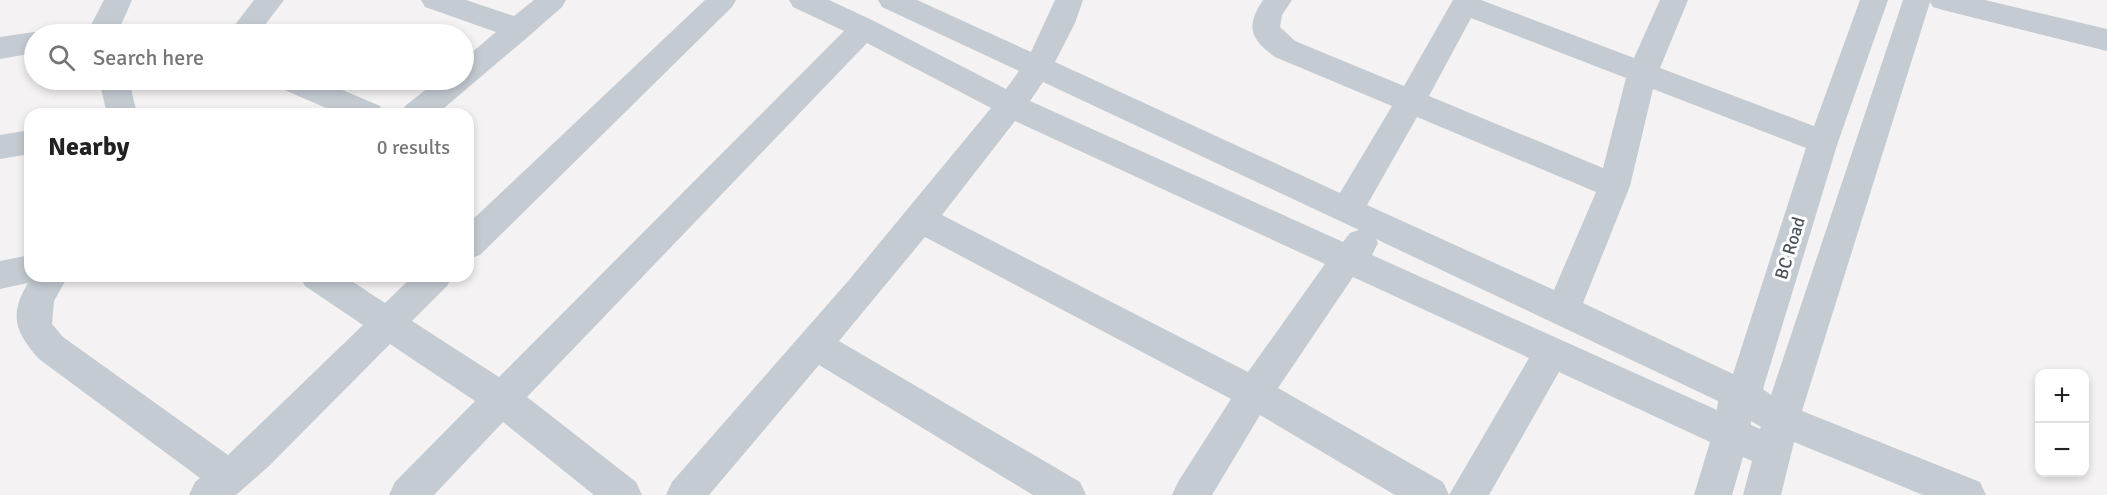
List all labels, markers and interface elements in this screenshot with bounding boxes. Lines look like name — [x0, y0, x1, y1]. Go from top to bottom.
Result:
search box — [24, 24, 474, 90]
icon: search — [45, 41, 78, 74]
text: Search here — [93, 44, 204, 71]
text: Nearby — [48, 131, 129, 163]
text: 0 results — [377, 135, 450, 160]
street label: BC Road — [1770, 214, 1810, 282]
map controls — [2035, 369, 2089, 477]
button: + — [2035, 369, 2089, 423]
button: − — [2035, 423, 2089, 477]

